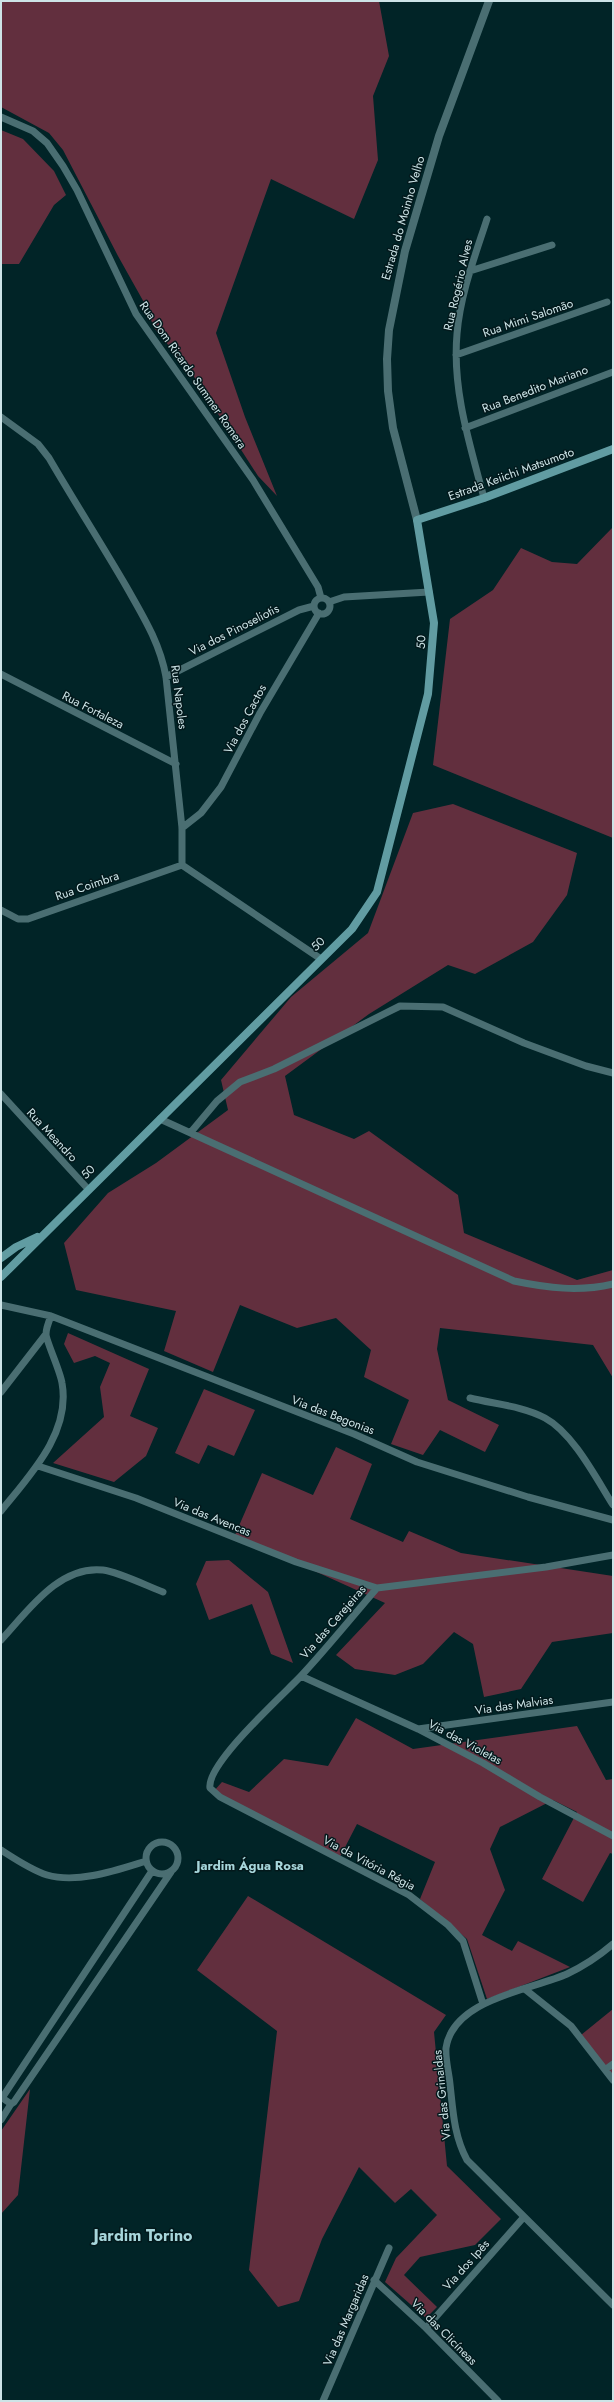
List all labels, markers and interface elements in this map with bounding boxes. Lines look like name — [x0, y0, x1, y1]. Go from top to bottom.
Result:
street label: Estrada do Moinho Velho — [377, 153, 429, 282]
street label: Rua Rogério Alves — [439, 238, 477, 332]
street label: Rua Mimi Salomão — [480, 294, 576, 342]
street label: Rua Dom Ricardo Summer Romera — [135, 297, 251, 453]
street label: Rua Benedito Mariano — [479, 360, 591, 417]
street label: Estrada Keiichi Matsumoto — [445, 443, 577, 505]
street label: Via dos Pinoseliotis — [186, 599, 282, 661]
street label: 50 — [412, 635, 430, 649]
street label: Rua Napoles — [166, 664, 192, 730]
street label: Via dos Cactos — [219, 681, 271, 757]
street label: Rua Fortaleza — [59, 687, 127, 733]
street label: Rua Coimbra — [53, 867, 122, 905]
street label: 50 — [307, 933, 329, 955]
street label: Rua Meandro — [22, 1104, 82, 1166]
street label: 50 — [77, 1161, 99, 1183]
street label: Via das Begonias — [289, 1391, 377, 1439]
street label: Via das Avencas — [170, 1493, 254, 1541]
street label: Via das Cerejeiras — [296, 1581, 370, 1663]
street label: Via das Malvias — [474, 1691, 554, 1719]
street label: Via das Violetas — [425, 1715, 505, 1769]
street label: Via da Vitória Régia — [320, 1831, 419, 1895]
district label: Jardim Água Rosa — [193, 1856, 304, 1875]
street label: Via das Grinaldas — [428, 2049, 456, 2141]
district label: Jardim Torino — [90, 2224, 193, 2247]
street label: Via dos Ipês — [438, 2235, 494, 2294]
street label: Via das Margaridas — [319, 2271, 374, 2369]
street label: Via das Clicíneas — [407, 2295, 481, 2369]

